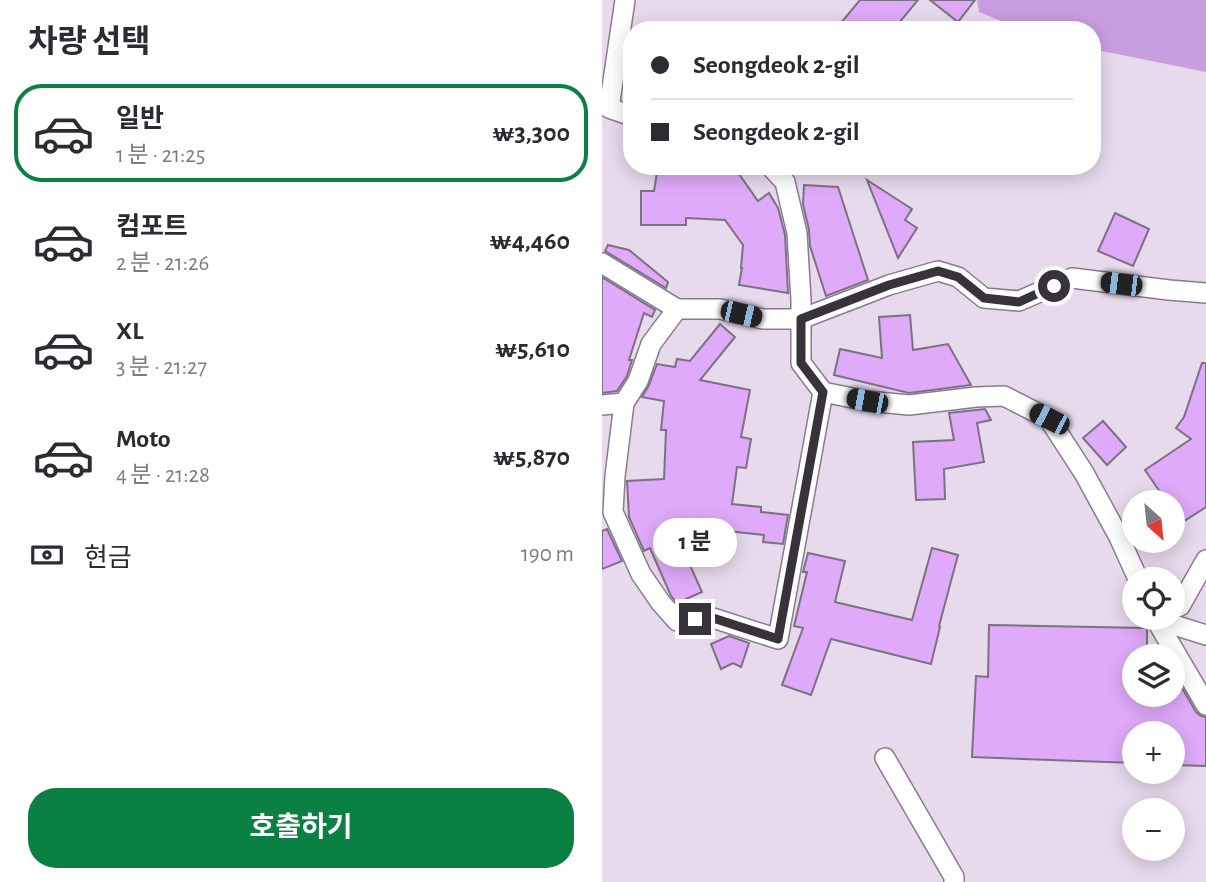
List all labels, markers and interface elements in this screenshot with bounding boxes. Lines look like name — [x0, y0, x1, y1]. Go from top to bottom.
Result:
text: 차량 선택 — [28, 26, 151, 58]
text: Seongdeok 2-gil — [693, 52, 860, 78]
icon: car — [32, 102, 95, 165]
text: 일반 — [116, 106, 164, 132]
text: Seongdeok 2-gil — [693, 119, 860, 145]
text: ₩3,300 — [492, 120, 570, 146]
text: 1 분 · 21:25 — [116, 144, 205, 167]
icon: car — [32, 210, 95, 273]
text: 컴포트 — [116, 214, 188, 240]
text: ₩4,460 — [489, 228, 570, 254]
text: 2 분 · 21:26 — [116, 252, 209, 275]
route start — [1038, 270, 1070, 302]
car — [1099, 271, 1144, 297]
car — [719, 299, 764, 329]
icon: car — [32, 318, 95, 381]
text: XL — [116, 318, 143, 344]
text: ₩5,610 — [495, 336, 570, 362]
text: 3 분 · 21:27 — [116, 356, 207, 379]
car — [845, 387, 890, 415]
car — [1026, 400, 1073, 438]
icon: car — [32, 426, 95, 489]
text: Moto — [116, 426, 171, 452]
text: ₩5,870 — [493, 444, 570, 470]
text: 4 분 · 21:28 — [116, 464, 210, 487]
north arrow — [1122, 490, 1185, 553]
map controls — [1122, 490, 1185, 861]
callout: 1 분 — [653, 518, 737, 566]
text: 1 분 — [679, 531, 711, 554]
icon: cash — [28, 536, 66, 574]
text: 190 m — [521, 543, 574, 566]
text: 현금 — [84, 545, 132, 571]
button: locate — [1122, 567, 1185, 630]
route end — [679, 603, 711, 635]
button: layers — [1122, 644, 1185, 707]
button: + — [1122, 721, 1185, 784]
button: 호출하기 — [28, 788, 574, 868]
button: − — [1122, 798, 1185, 861]

